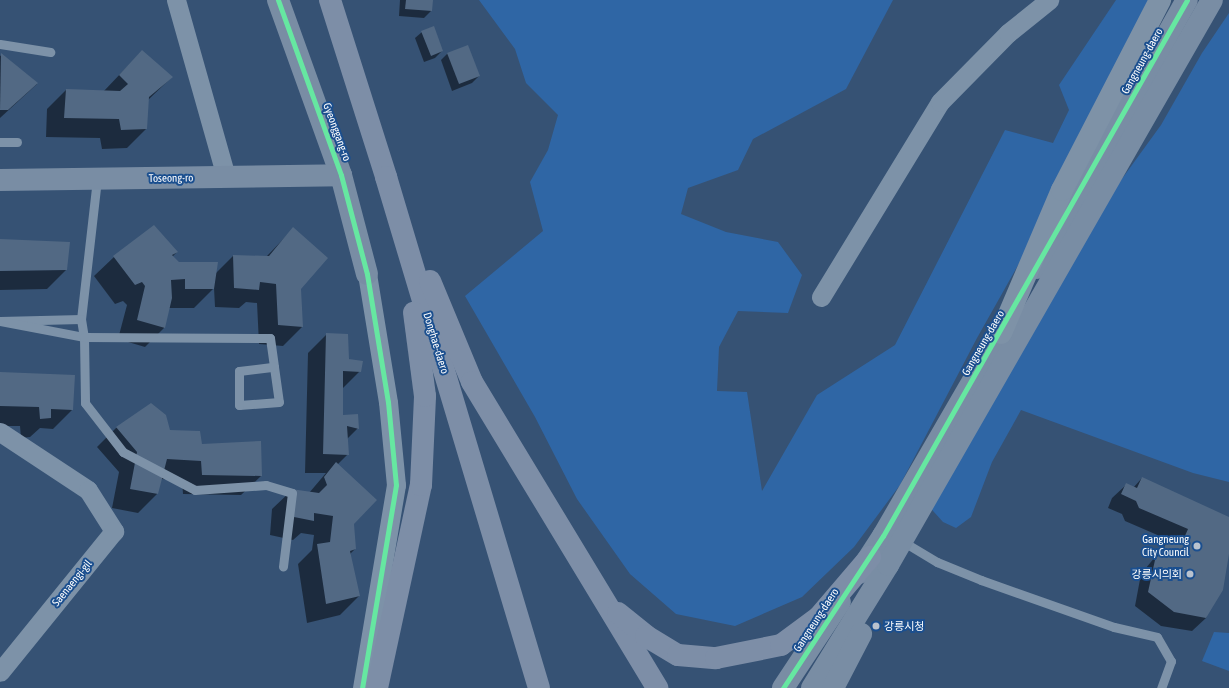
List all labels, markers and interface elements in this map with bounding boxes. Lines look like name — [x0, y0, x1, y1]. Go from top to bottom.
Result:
street label: Gangneung-daero — [1118, 26, 1166, 96]
street label: Gyeonggang-ro — [320, 101, 354, 163]
street label: Toseong-ro — [149, 171, 193, 185]
street label: Gangneung-daero — [959, 308, 1007, 378]
street label: Donghae-daero — [420, 311, 452, 375]
place label: Gangneung City Council — [1142, 533, 1189, 559]
marker: Gangneung City Council — [1192, 541, 1202, 551]
street label: Saenaengi-gil — [49, 557, 95, 609]
place label: 강릉시의회 — [1131, 567, 1182, 581]
marker: 강릉시의회 — [1185, 569, 1195, 579]
street label: Gangneung-daero — [791, 586, 841, 654]
place label: 강릉시청 — [884, 619, 924, 633]
marker: 강릉시청 — [871, 621, 881, 631]

